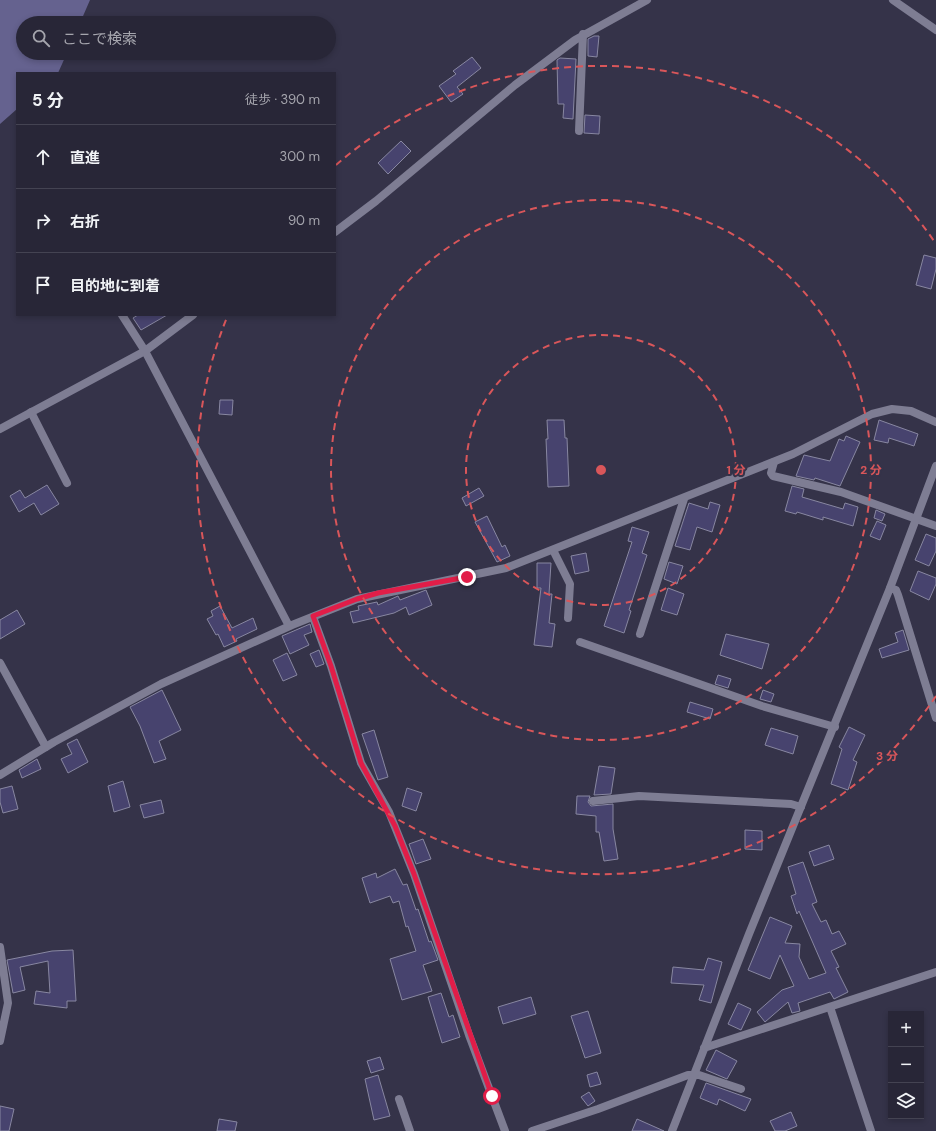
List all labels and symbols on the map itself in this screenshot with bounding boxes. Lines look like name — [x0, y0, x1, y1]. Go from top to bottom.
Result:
text: 1 分 — [726, 462, 746, 478]
text: 2 分 — [860, 462, 882, 478]
centre of rings — [594, 463, 608, 477]
route end — [458, 568, 476, 586]
text: 3 分 — [876, 748, 898, 764]
route start — [483, 1087, 501, 1105]

